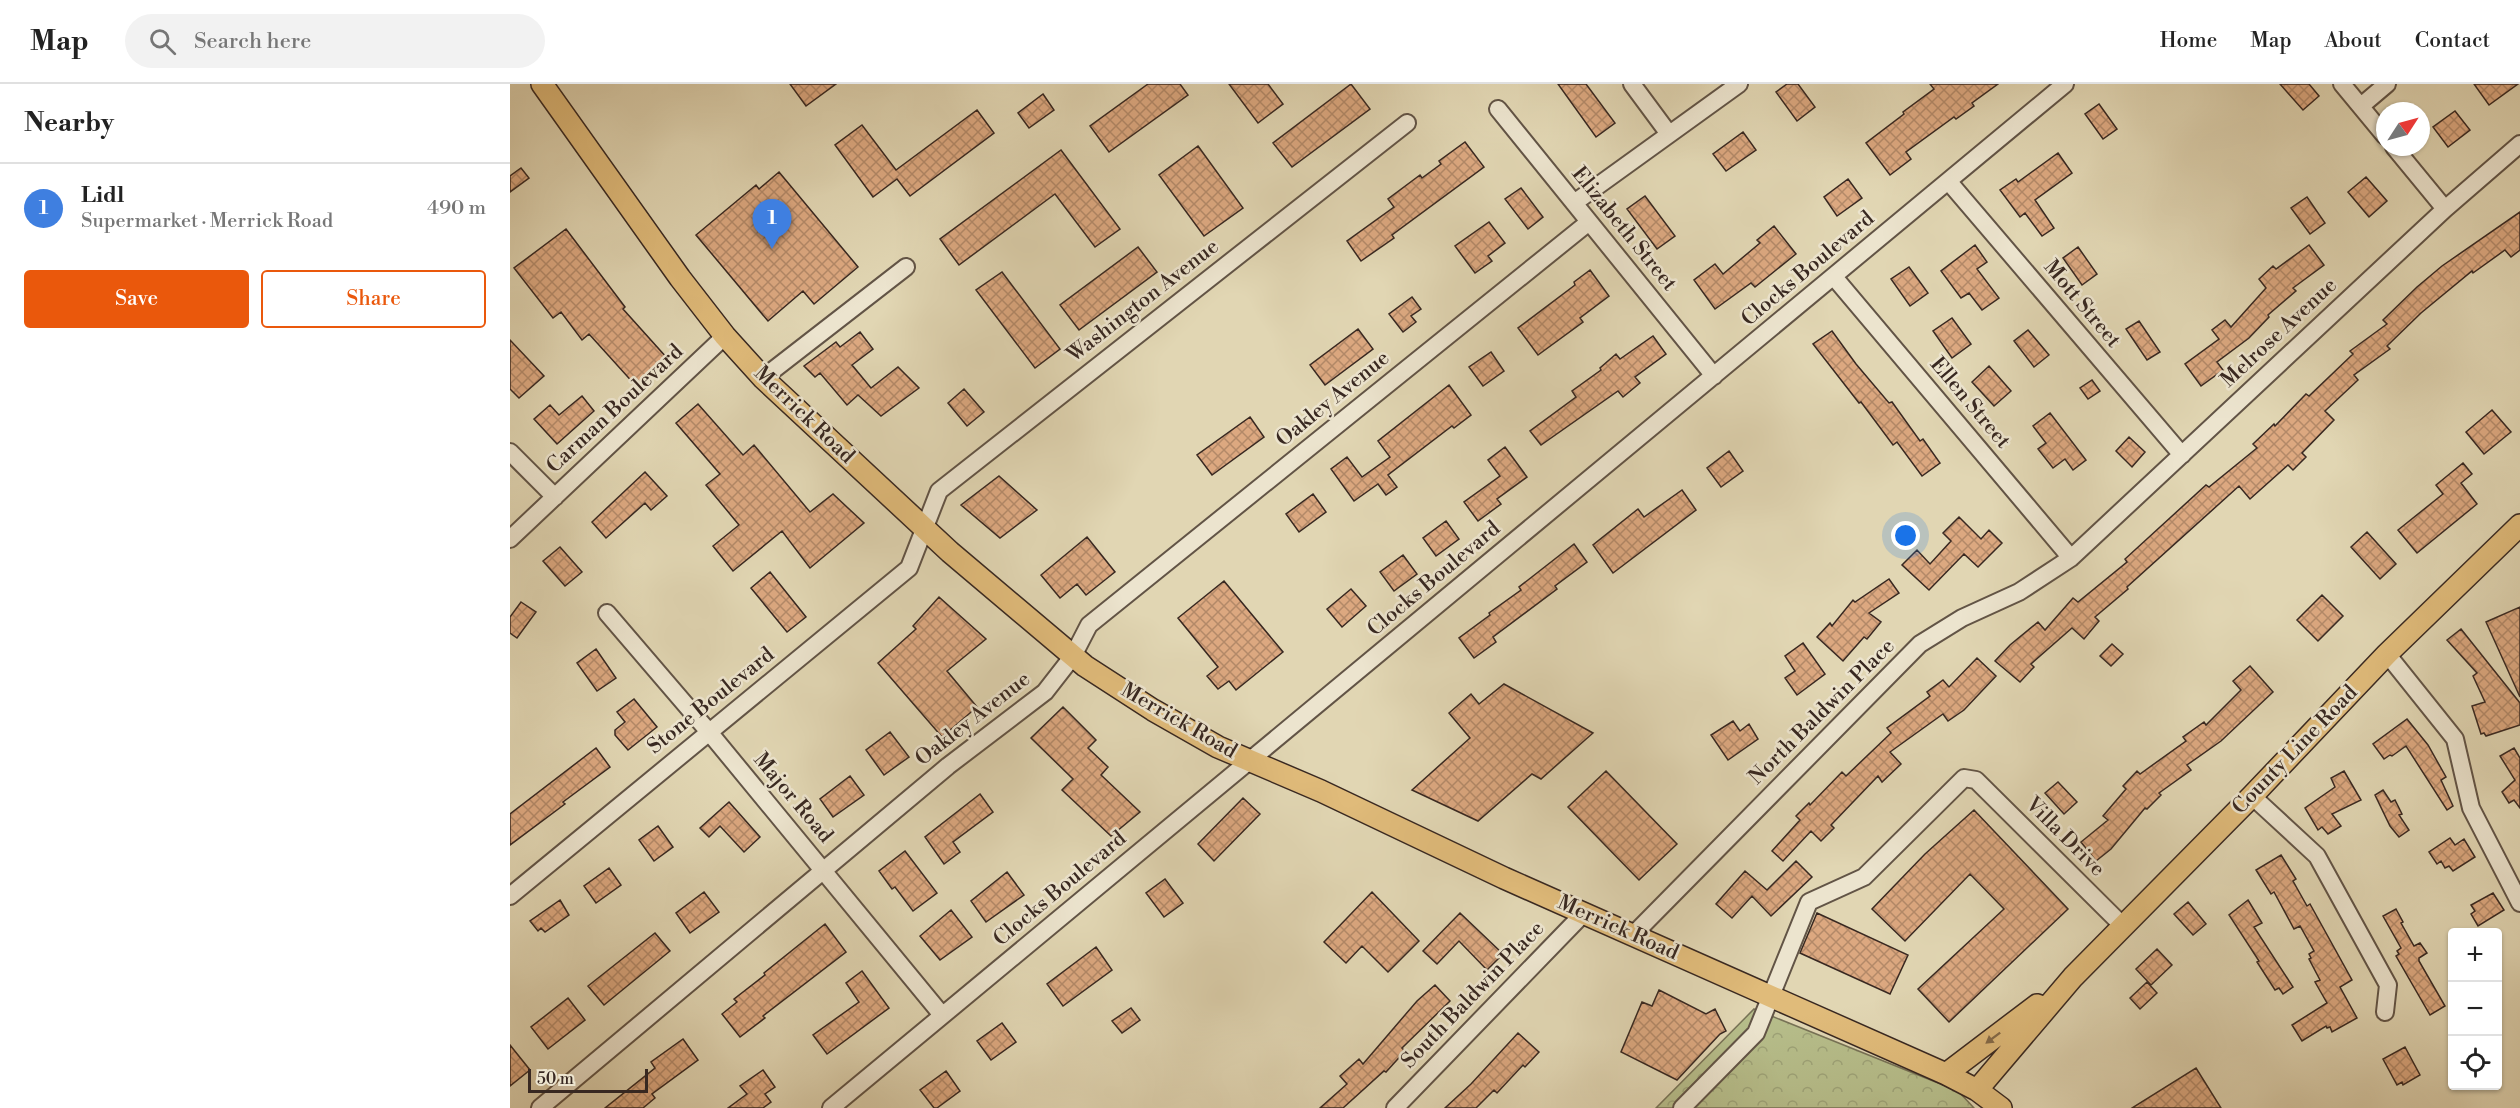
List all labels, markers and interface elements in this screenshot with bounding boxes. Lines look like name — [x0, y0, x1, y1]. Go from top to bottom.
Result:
search box — [125, 14, 545, 68]
text: Map — [30, 24, 89, 59]
icon: search — [146, 25, 179, 58]
text: Search here — [194, 28, 311, 55]
text: Home — [2160, 28, 2217, 54]
text: Map — [2250, 28, 2292, 54]
text: About — [2325, 28, 2382, 54]
text: Contact — [2415, 28, 2490, 54]
north arrow — [2376, 102, 2430, 156]
text: Nearby — [24, 107, 114, 139]
street label: Elizabeth Street — [1566, 162, 1682, 297]
text: Lidl — [81, 182, 124, 209]
text: 1 — [39, 196, 48, 221]
text: 490 m — [427, 196, 486, 221]
pin: 1 — [752, 200, 792, 249]
street label: Clocks Boulevard — [1736, 206, 1880, 332]
text: Supermarket · Merrick Road — [81, 209, 333, 234]
street label: Washington Avenue — [1061, 234, 1224, 369]
street label: Mott Street — [2038, 255, 2127, 354]
button: Save — [24, 270, 249, 328]
button: Share — [261, 270, 486, 328]
street label: Melrose Avenue — [2216, 273, 2342, 393]
street label: Carman Boulevard — [541, 339, 689, 479]
street label: Oakley Avenue — [1271, 345, 1395, 453]
street label: Ellen Street — [1924, 352, 2016, 454]
street label: Merrick Road — [748, 361, 860, 469]
street label: Clocks Boulevard — [1362, 516, 1506, 642]
your location — [1891, 521, 1920, 550]
street label: North Baldwin Place — [1744, 634, 1900, 790]
street label: Stone Boulevard — [642, 642, 780, 760]
street label: Oakley Avenue — [910, 666, 1036, 772]
street label: Merrick Road — [1116, 677, 1242, 765]
street label: County Line Road — [2227, 680, 2363, 820]
street label: Major Road — [748, 748, 838, 848]
street label: Villa Drive — [2019, 791, 2110, 882]
street label: Clocks Boulevard — [988, 826, 1132, 952]
street label: Merrick Road — [1553, 890, 1683, 966]
street label: South Baldwin Place — [1396, 916, 1550, 1074]
map controls — [2448, 928, 2502, 1090]
button: + — [2448, 928, 2502, 982]
button: − — [2448, 982, 2502, 1036]
one-way arrow — [1985, 1032, 2001, 1045]
button: locate — [2448, 1036, 2502, 1090]
scale bar — [528, 1066, 648, 1094]
text: 50 m — [537, 1069, 574, 1089]

